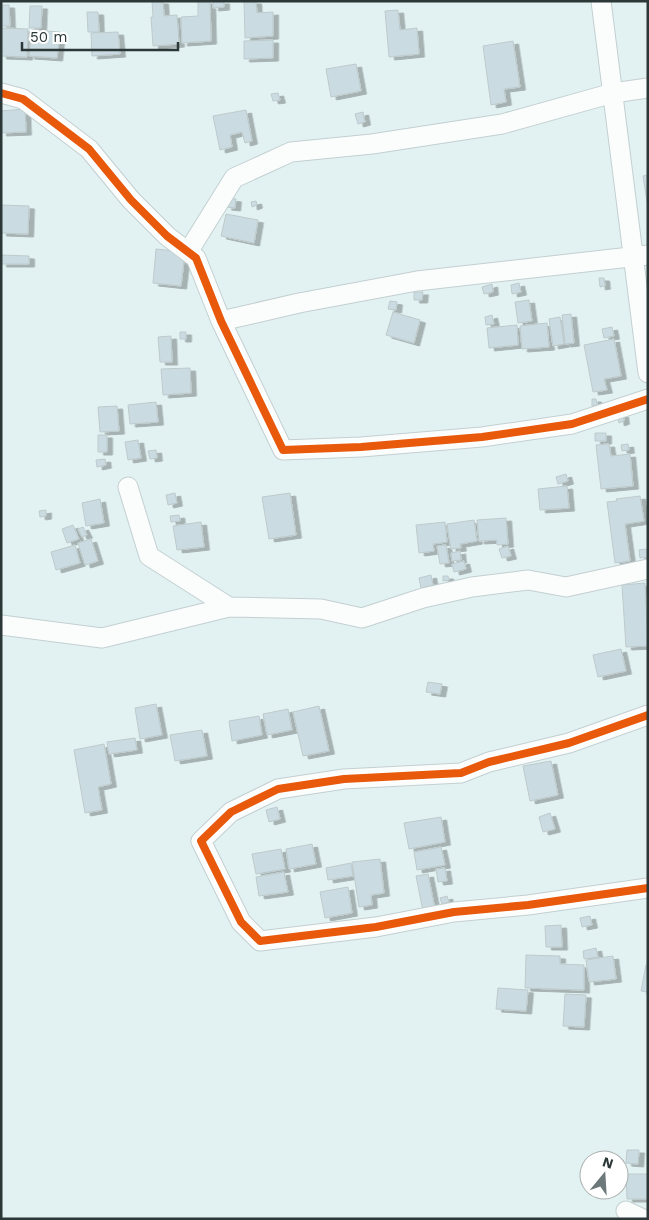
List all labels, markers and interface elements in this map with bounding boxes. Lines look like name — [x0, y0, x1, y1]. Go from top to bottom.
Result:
scale bar — [22, 20, 179, 52]
text: 50 m — [30, 28, 67, 46]
north arrow — [579, 1150, 629, 1200]
text: N — [601, 1153, 615, 1172]

